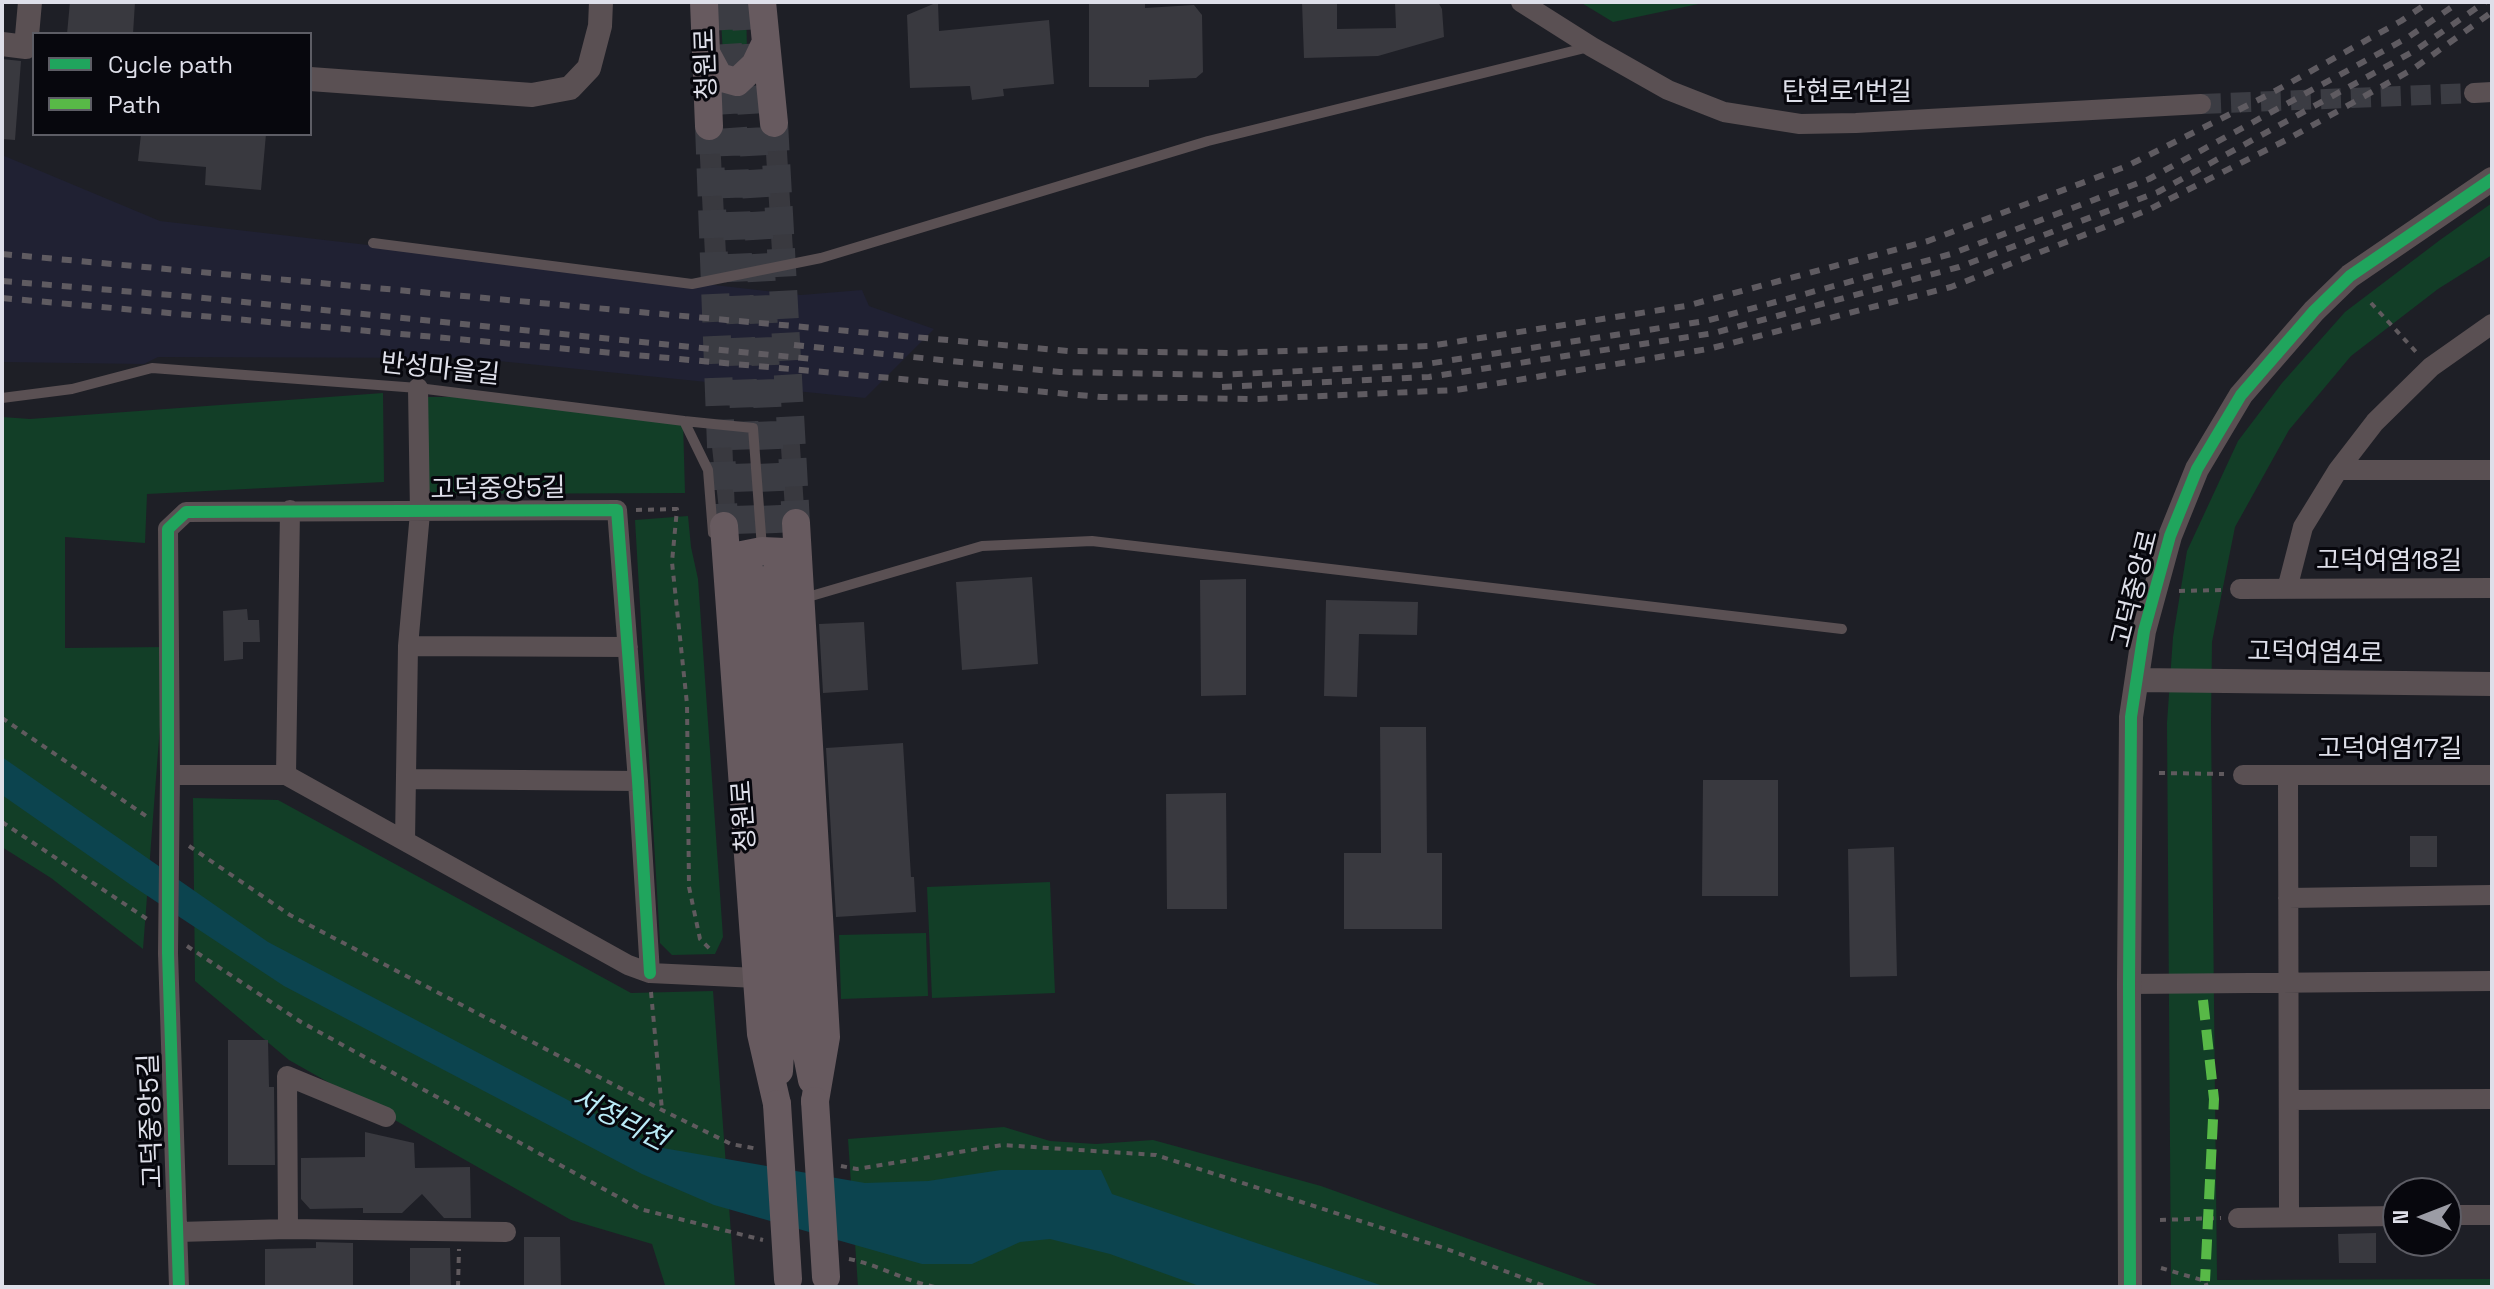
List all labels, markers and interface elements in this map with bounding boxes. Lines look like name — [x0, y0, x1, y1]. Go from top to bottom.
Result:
street label: 청원로 — [690, 28, 724, 100]
legend — [32, 32, 312, 136]
text: Cycle path — [108, 49, 233, 80]
street label: 탄현로1번길 — [1782, 77, 1912, 109]
text: Path — [108, 89, 161, 120]
street label: 반성마을길 — [379, 348, 501, 392]
street label: 고덕중앙5길 — [430, 473, 566, 507]
street label: 고덕중앙로 — [2106, 527, 2166, 651]
street label: 고덕여염18길 — [2316, 546, 2462, 578]
street label: 고덕여염4로 — [2247, 637, 2383, 671]
street label: 고덕여염17길 — [2317, 734, 2463, 766]
street label: 청원로 — [727, 779, 763, 853]
street label: 고덕중앙5길 — [134, 1053, 170, 1189]
water label: 서정리천 — [565, 1082, 673, 1158]
north arrow — [2382, 1177, 2462, 1257]
text: N — [2386, 1210, 2414, 1224]

